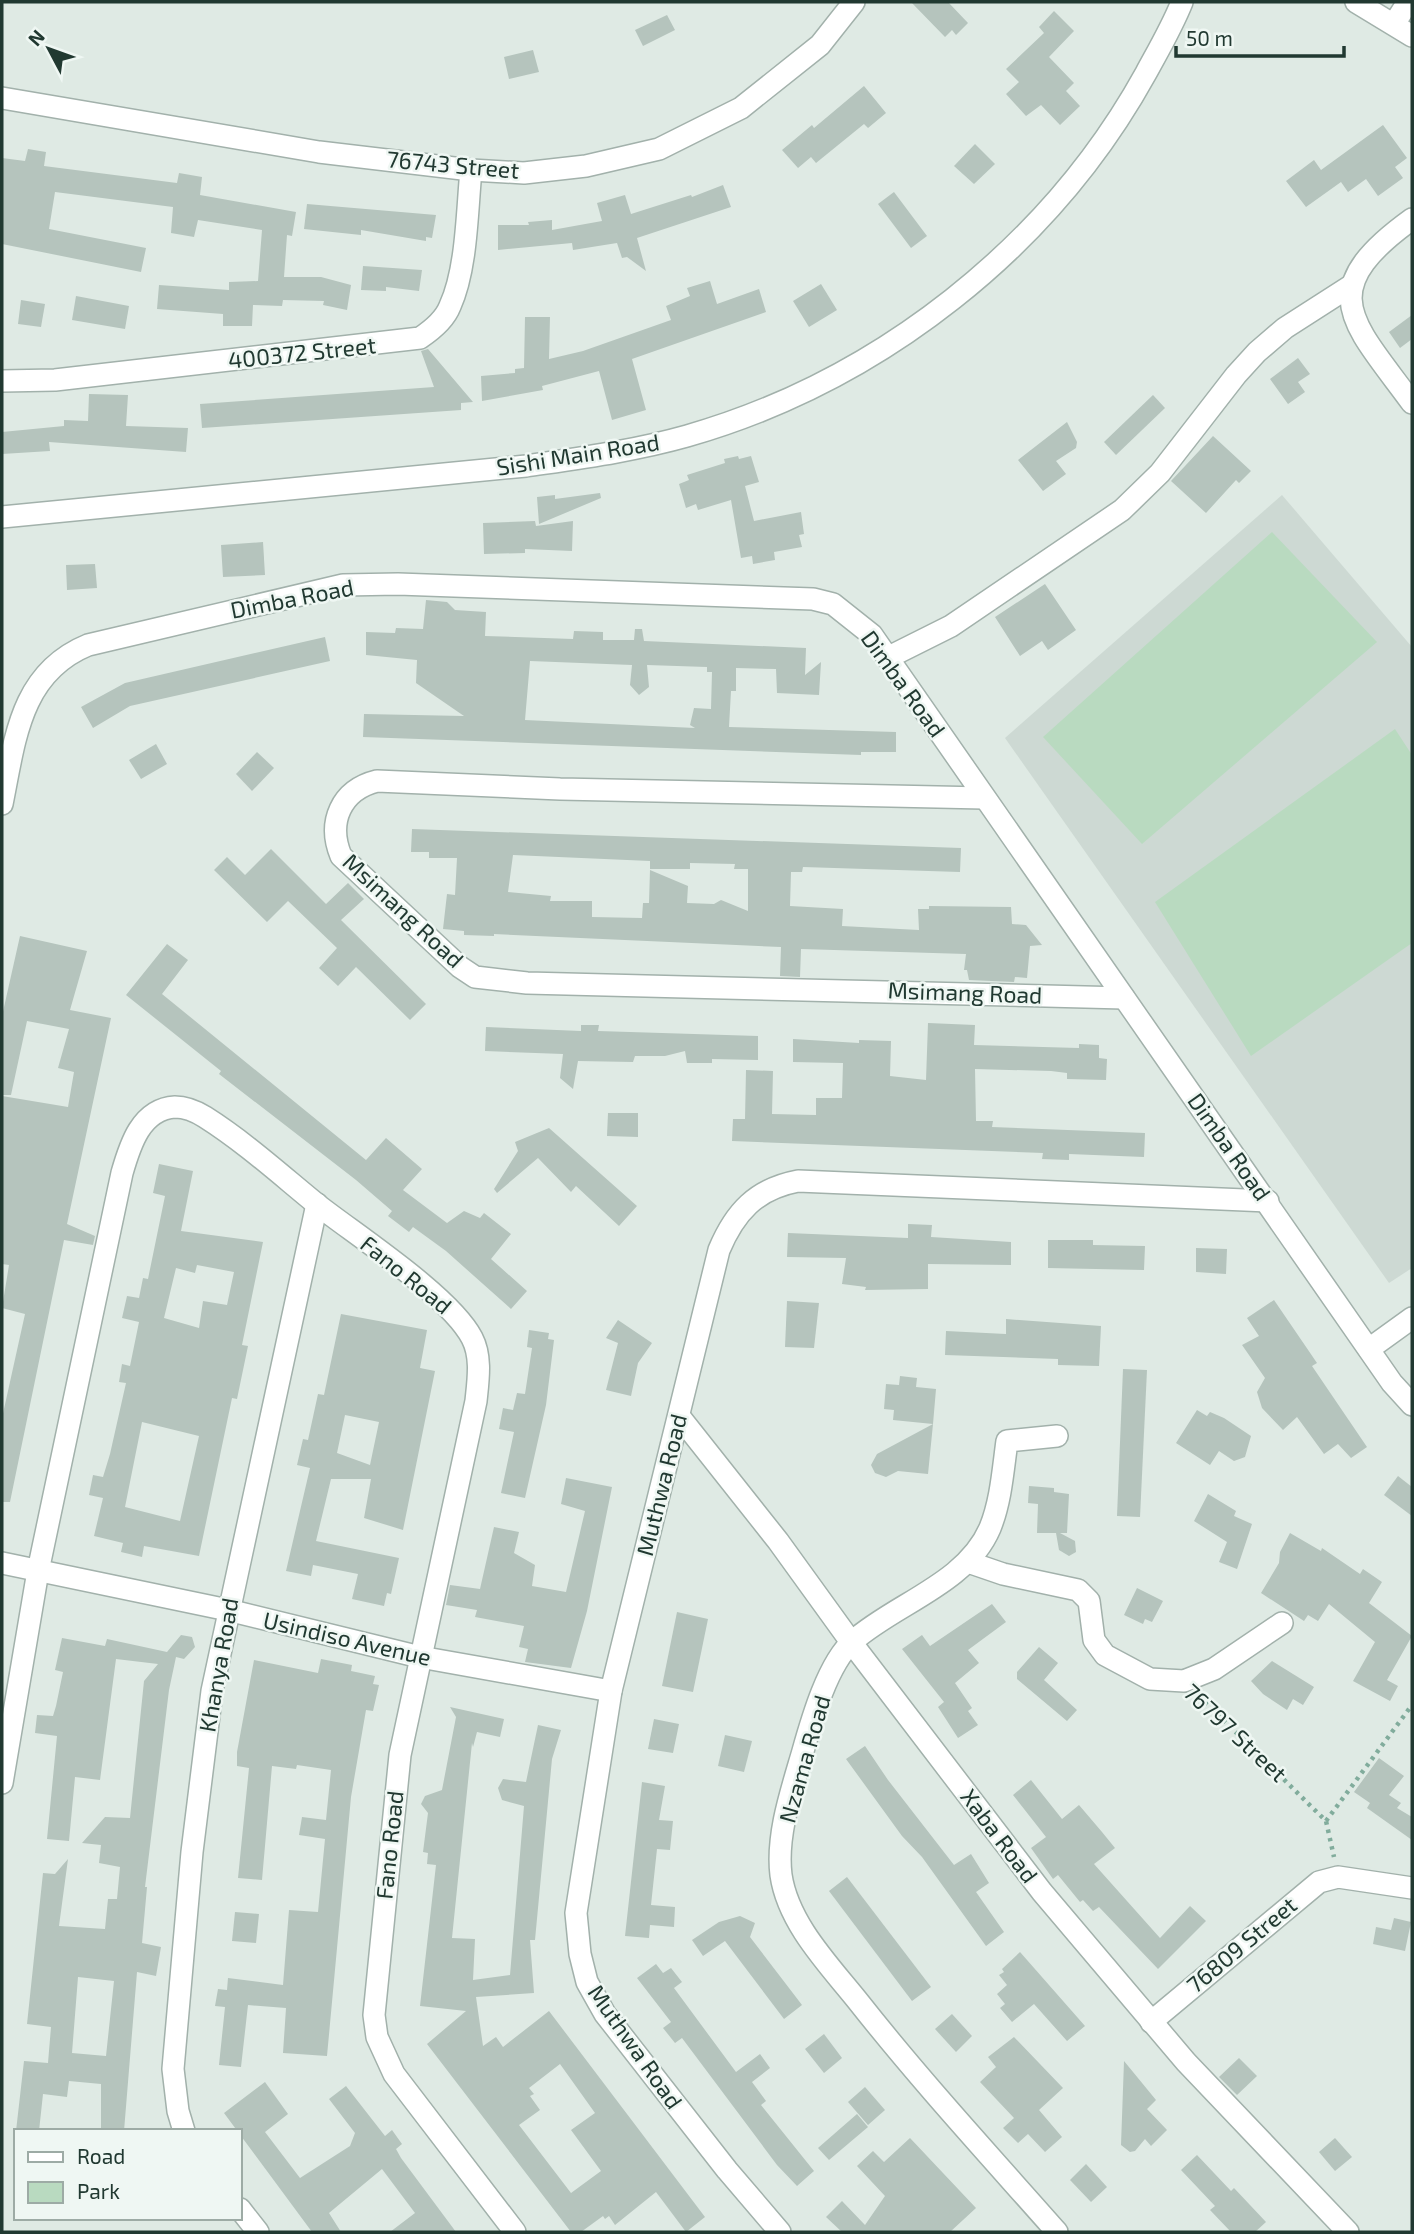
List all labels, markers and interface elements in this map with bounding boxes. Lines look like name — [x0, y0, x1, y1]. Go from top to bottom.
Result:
north arrow — [14, 14, 84, 84]
scale bar — [1176, 14, 1344, 58]
text: N — [23, 25, 49, 50]
text: 50 m — [1186, 25, 1233, 50]
street label: 76743 Street — [386, 144, 521, 184]
street label: 400372 Street — [227, 330, 377, 374]
street label: Sishi Main Road — [494, 427, 661, 481]
street label: Dimba Road — [228, 572, 356, 624]
street label: Dimba Road — [856, 625, 952, 742]
street label: Msimang Road — [338, 847, 470, 973]
street label: Msimang Road — [887, 975, 1043, 1009]
street label: Dimba Road — [1183, 1087, 1277, 1206]
street label: Fano Road — [355, 1229, 458, 1319]
street label: Muthwa Road — [630, 1411, 692, 1558]
street label: Khanya Road — [192, 1596, 244, 1734]
street label: Usindiso Avenue — [261, 1605, 434, 1671]
street label: 76797 Street — [1178, 1677, 1293, 1787]
street label: Nzama Road — [772, 1692, 836, 1826]
street label: Xaba Road — [955, 1783, 1044, 1888]
street label: Fano Road — [369, 1789, 409, 1901]
street label: 76809 Street — [1181, 1890, 1302, 1998]
street label: Muthwa Road — [583, 1979, 689, 2114]
legend — [14, 2129, 242, 2220]
text: Road — [77, 2143, 125, 2168]
text: Park — [77, 2178, 120, 2203]

